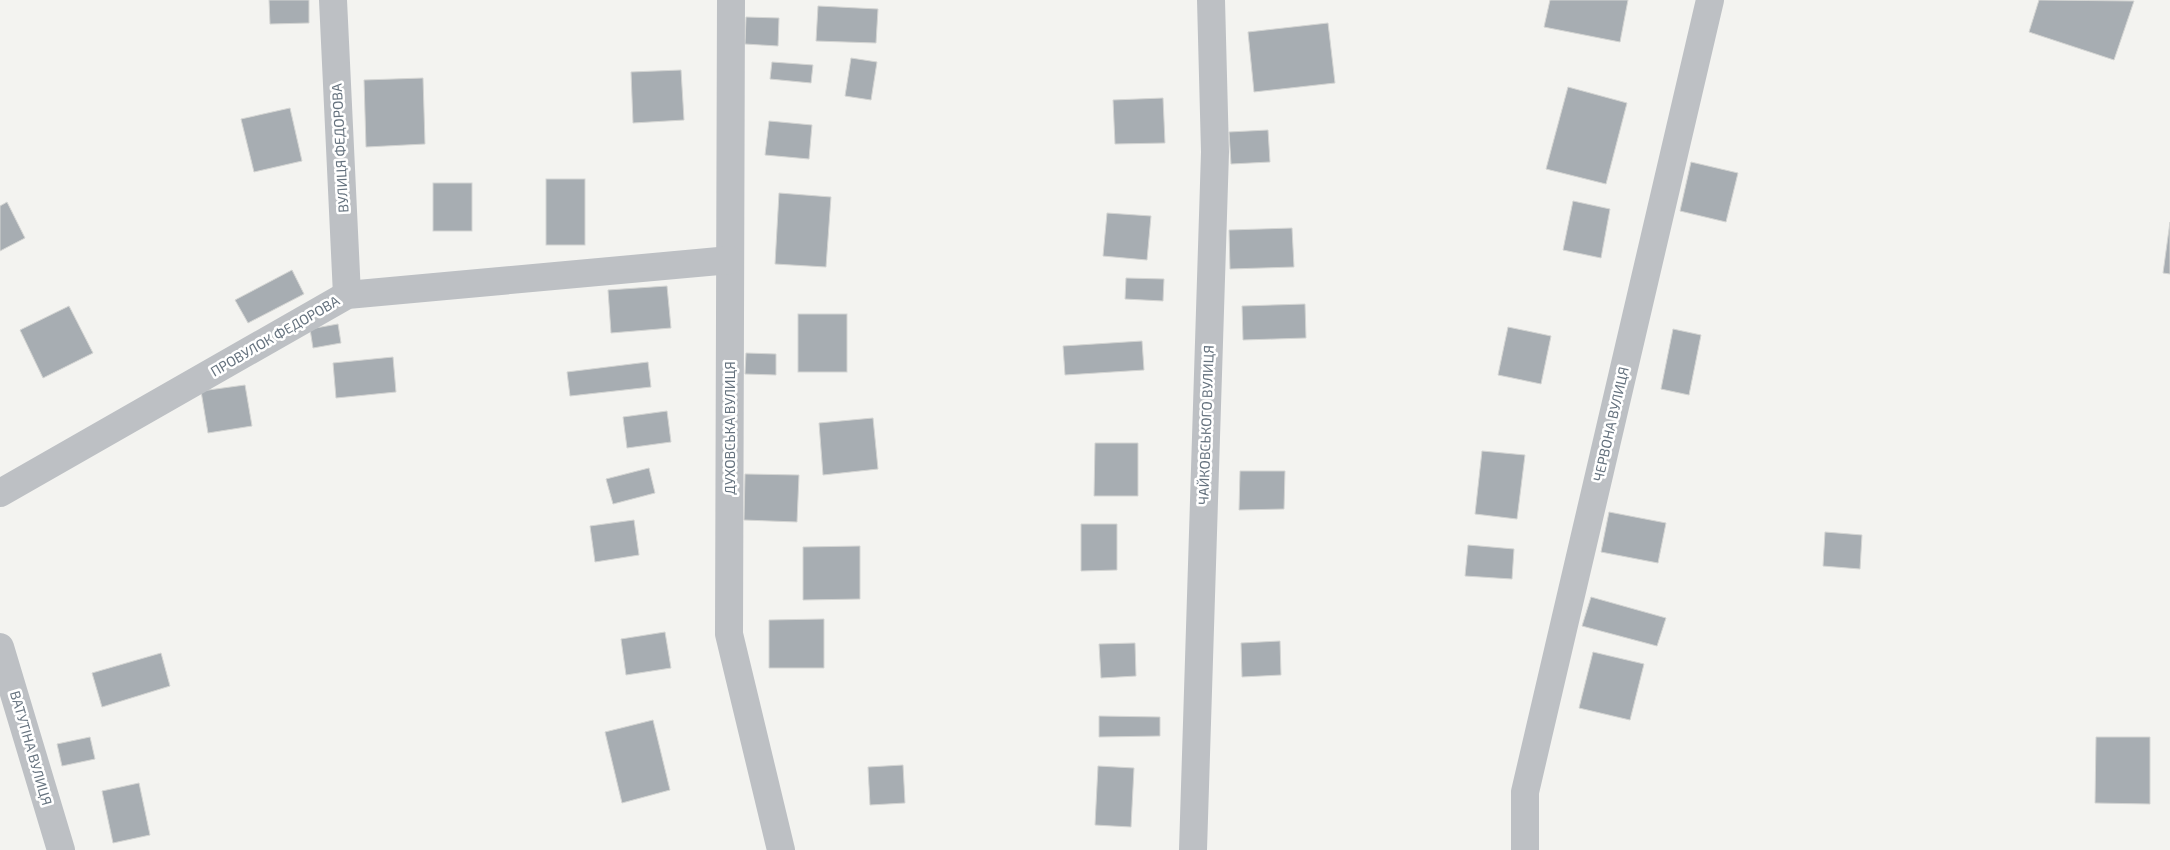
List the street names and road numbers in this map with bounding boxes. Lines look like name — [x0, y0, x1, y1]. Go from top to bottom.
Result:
street label: ВУЛИЦЯ ФЕДОРОВА — [328, 83, 351, 213]
street label: ПРОВУЛОК ФЕДОРОВА — [207, 291, 343, 379]
street label: ЧАЙКОВСЬКОГО ВУЛИЦЯ — [1194, 345, 1217, 505]
street label: ДУХОВСЬКА ВУЛИЦЯ — [721, 361, 738, 495]
street label: ЧЕРВОНА ВУЛИЦЯ — [1589, 365, 1632, 483]
street label: ВАТУТІНА ВУЛИЦЯ — [7, 689, 56, 807]

